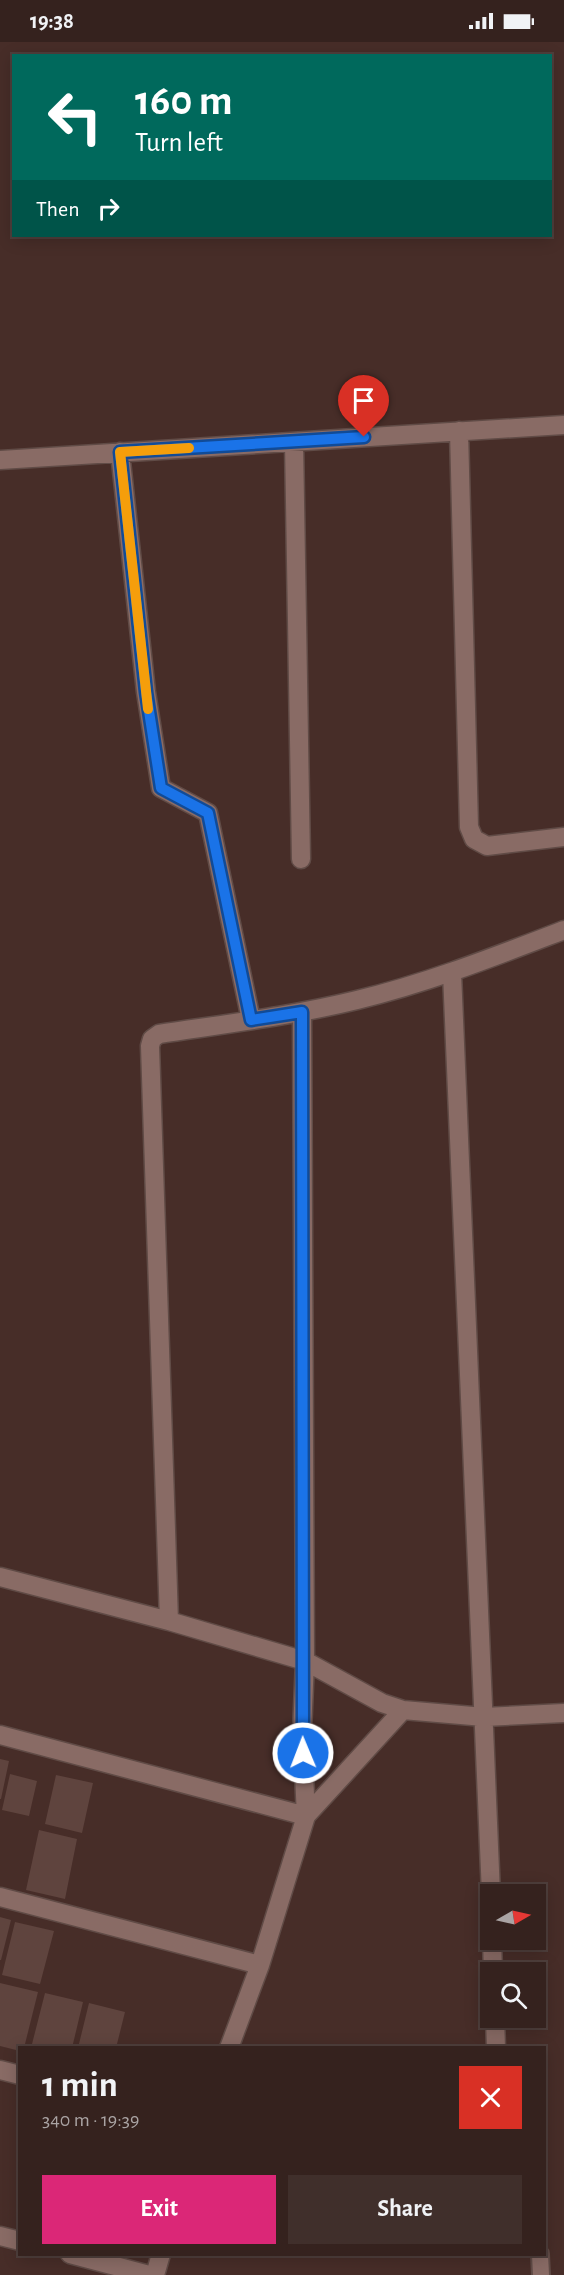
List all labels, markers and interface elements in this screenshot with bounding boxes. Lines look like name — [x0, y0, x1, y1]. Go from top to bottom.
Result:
text: 19:38 — [30, 10, 74, 32]
icon: left — [36, 78, 114, 156]
text: 160 m — [135, 80, 233, 122]
text: Turn left — [135, 129, 223, 156]
icon: right — [92, 192, 125, 225]
text: Then — [36, 198, 80, 220]
pin — [338, 375, 389, 437]
icon: arrive — [347, 384, 380, 417]
position arrow — [271, 1721, 335, 1785]
north arrow — [480, 1884, 546, 1950]
map controls — [480, 1884, 546, 2028]
button: search — [480, 1962, 546, 2028]
button: close — [459, 2066, 522, 2129]
text: 1 min — [42, 2067, 118, 2103]
text: 340 m · 19:39 — [42, 2110, 139, 2130]
button: Exit — [42, 2175, 276, 2244]
button: Share — [288, 2175, 522, 2244]

